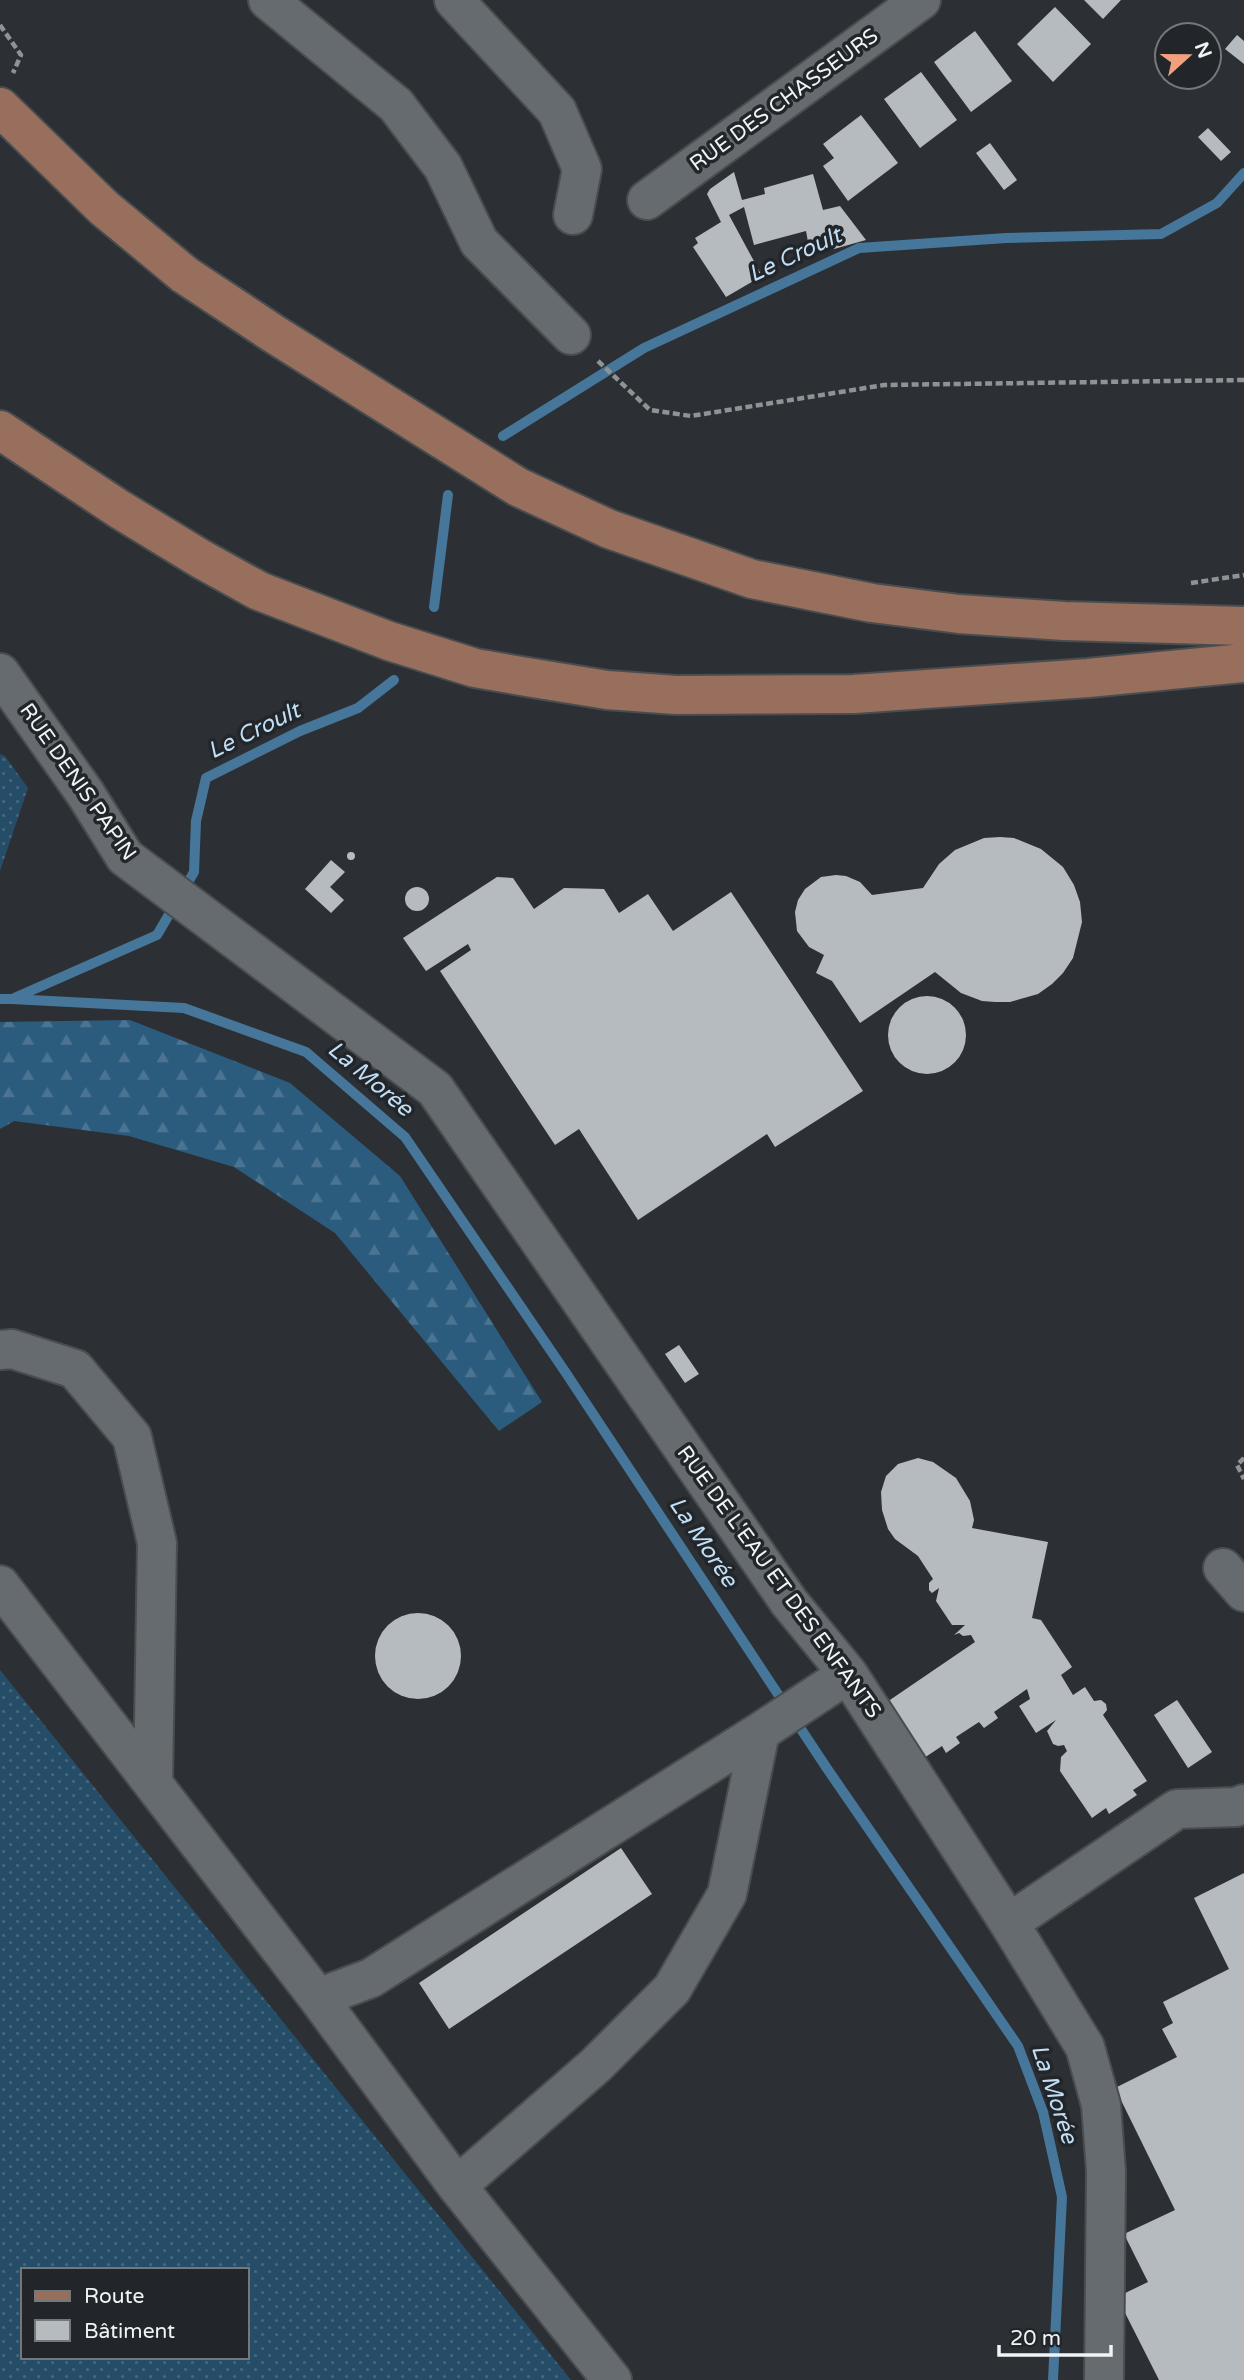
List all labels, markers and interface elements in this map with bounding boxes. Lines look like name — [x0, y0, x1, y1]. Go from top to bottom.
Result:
north arrow — [1153, 21, 1223, 91]
street label: RUE DES CHASSEURS — [685, 23, 883, 177]
text: N — [1190, 39, 1216, 61]
water label: Le Croult — [744, 220, 848, 289]
water label: Le Croult — [203, 696, 307, 765]
street label: RUE DENIS PAPIN — [14, 699, 142, 865]
water label: La Morée — [322, 1035, 420, 1124]
street label: RUE DE L'EAU ET DES ENFANTS — [672, 1441, 886, 1723]
water label: La Morée — [663, 1492, 744, 1594]
water label: La Morée — [1025, 2041, 1084, 2149]
legend — [21, 2268, 248, 2359]
text: Route — [84, 2284, 144, 2309]
scale bar — [999, 2314, 1111, 2358]
text: Bâtiment — [84, 2319, 175, 2344]
text: 20 m — [1010, 2326, 1061, 2351]

